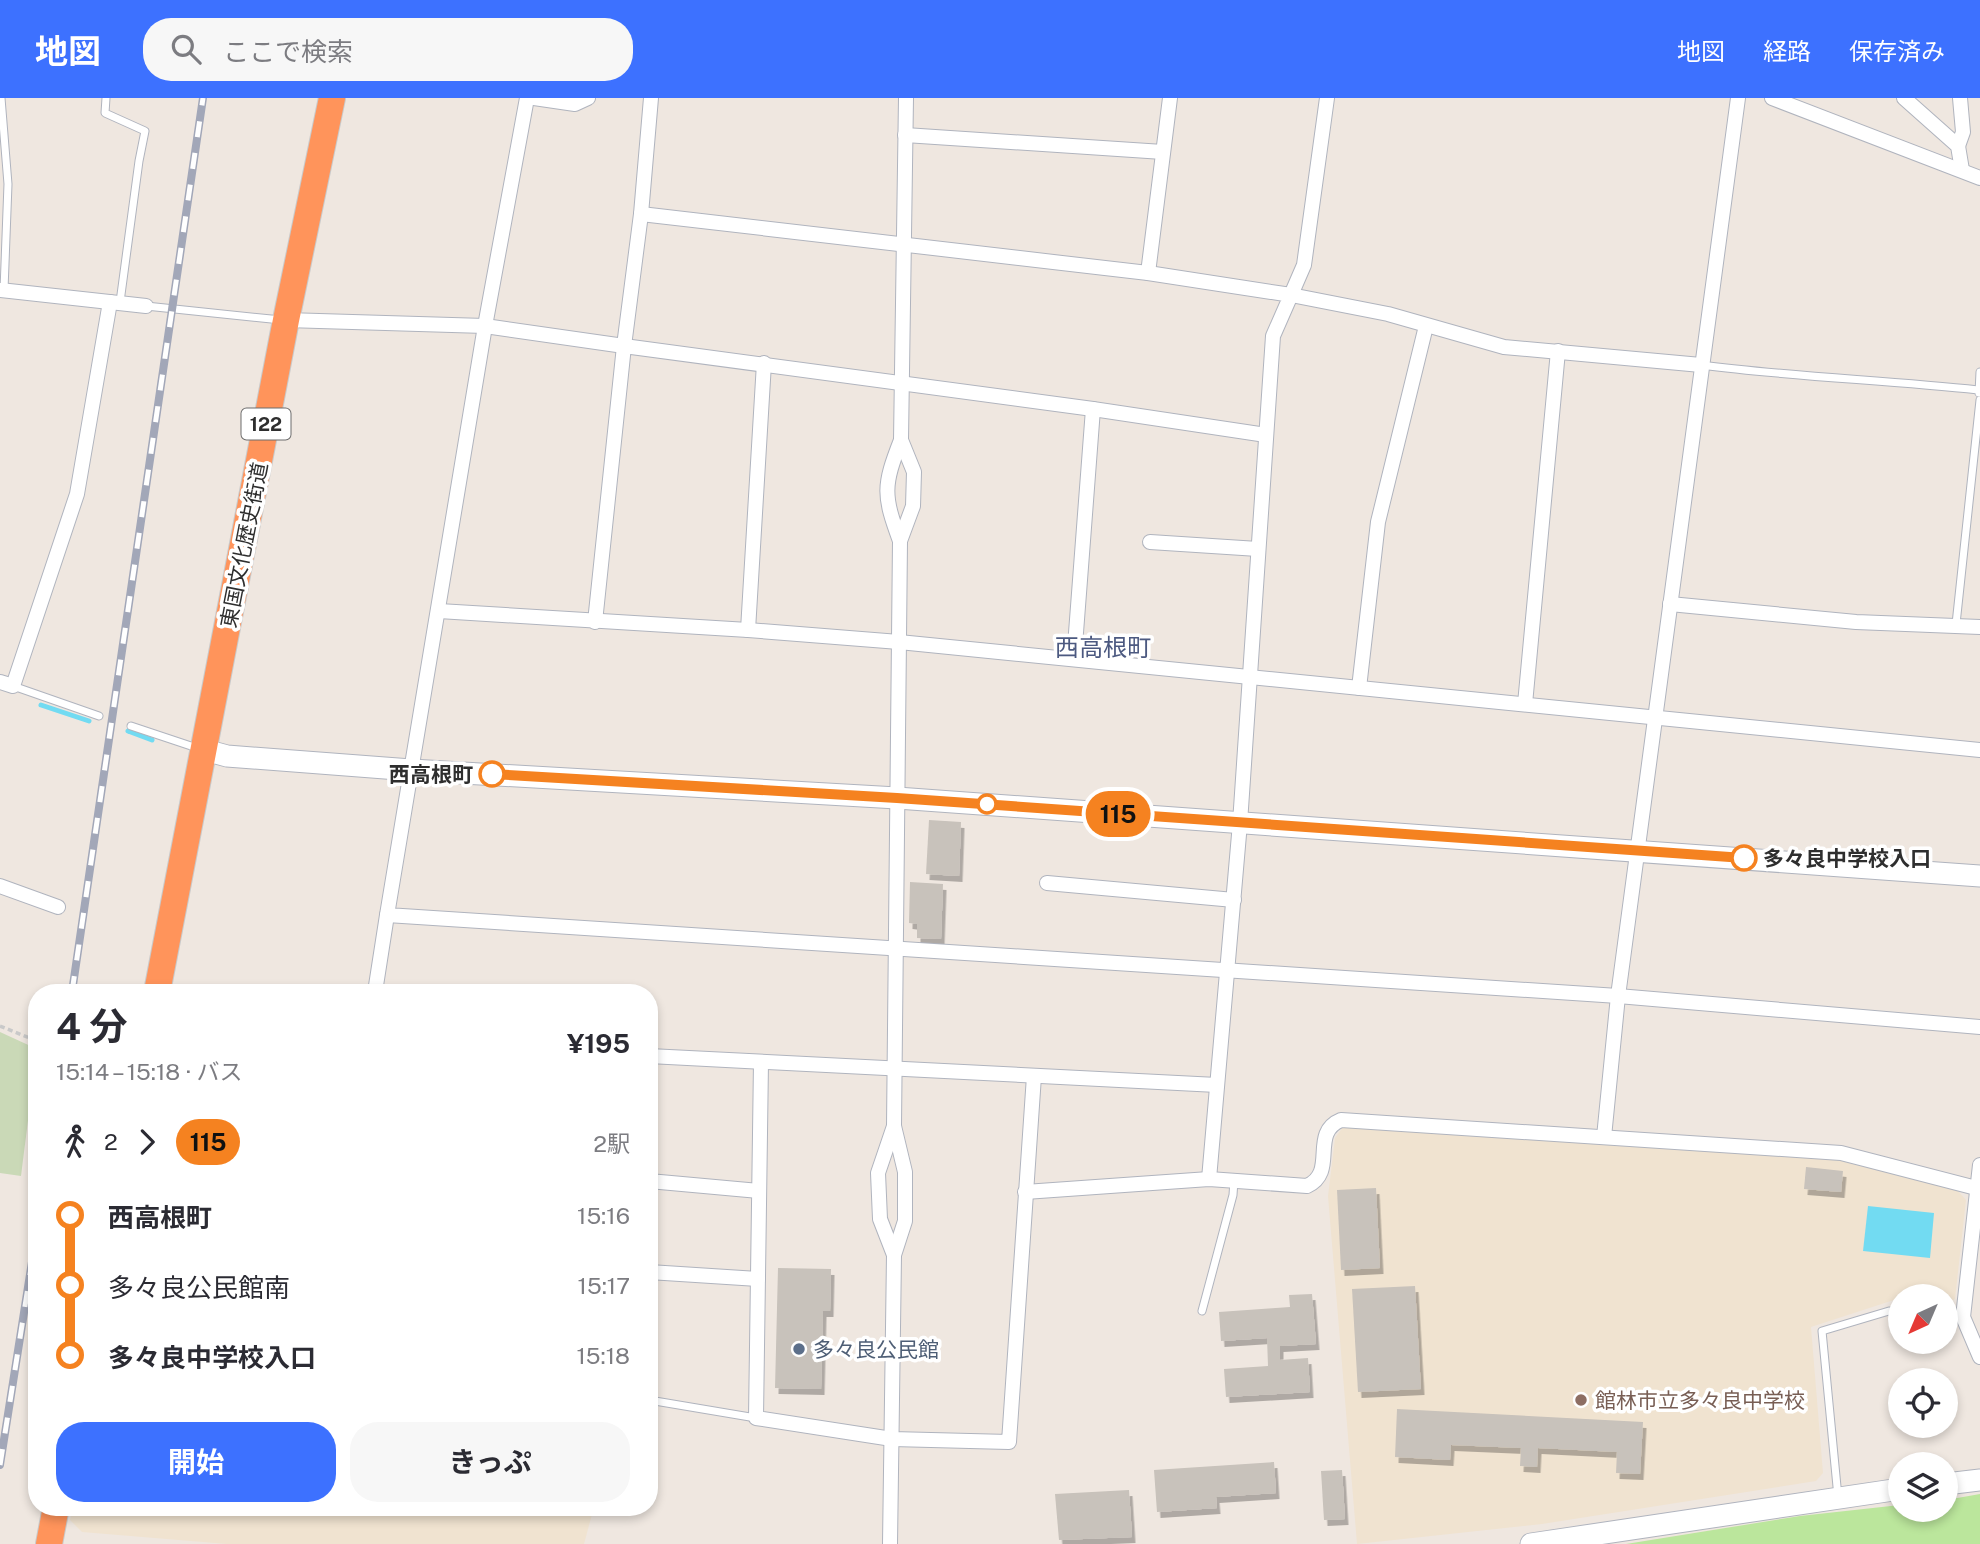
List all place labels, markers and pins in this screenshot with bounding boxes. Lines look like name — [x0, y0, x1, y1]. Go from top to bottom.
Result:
marker: 西高根町 — [479, 761, 505, 787]
place label: 西高根町 — [389, 762, 473, 787]
unlabelled marker — [977, 794, 997, 814]
marker: 多々良中学校入口 — [1731, 845, 1757, 871]
place label: 多々良中学校入口 — [1763, 846, 1931, 871]
place label: 多々良公民館 — [813, 1337, 939, 1362]
marker: 多々良公民館 — [791, 1341, 807, 1357]
place label: 館林市立多々良中学校 — [1595, 1388, 1805, 1413]
marker: 館林市立多々良中学校 — [1573, 1392, 1589, 1408]

